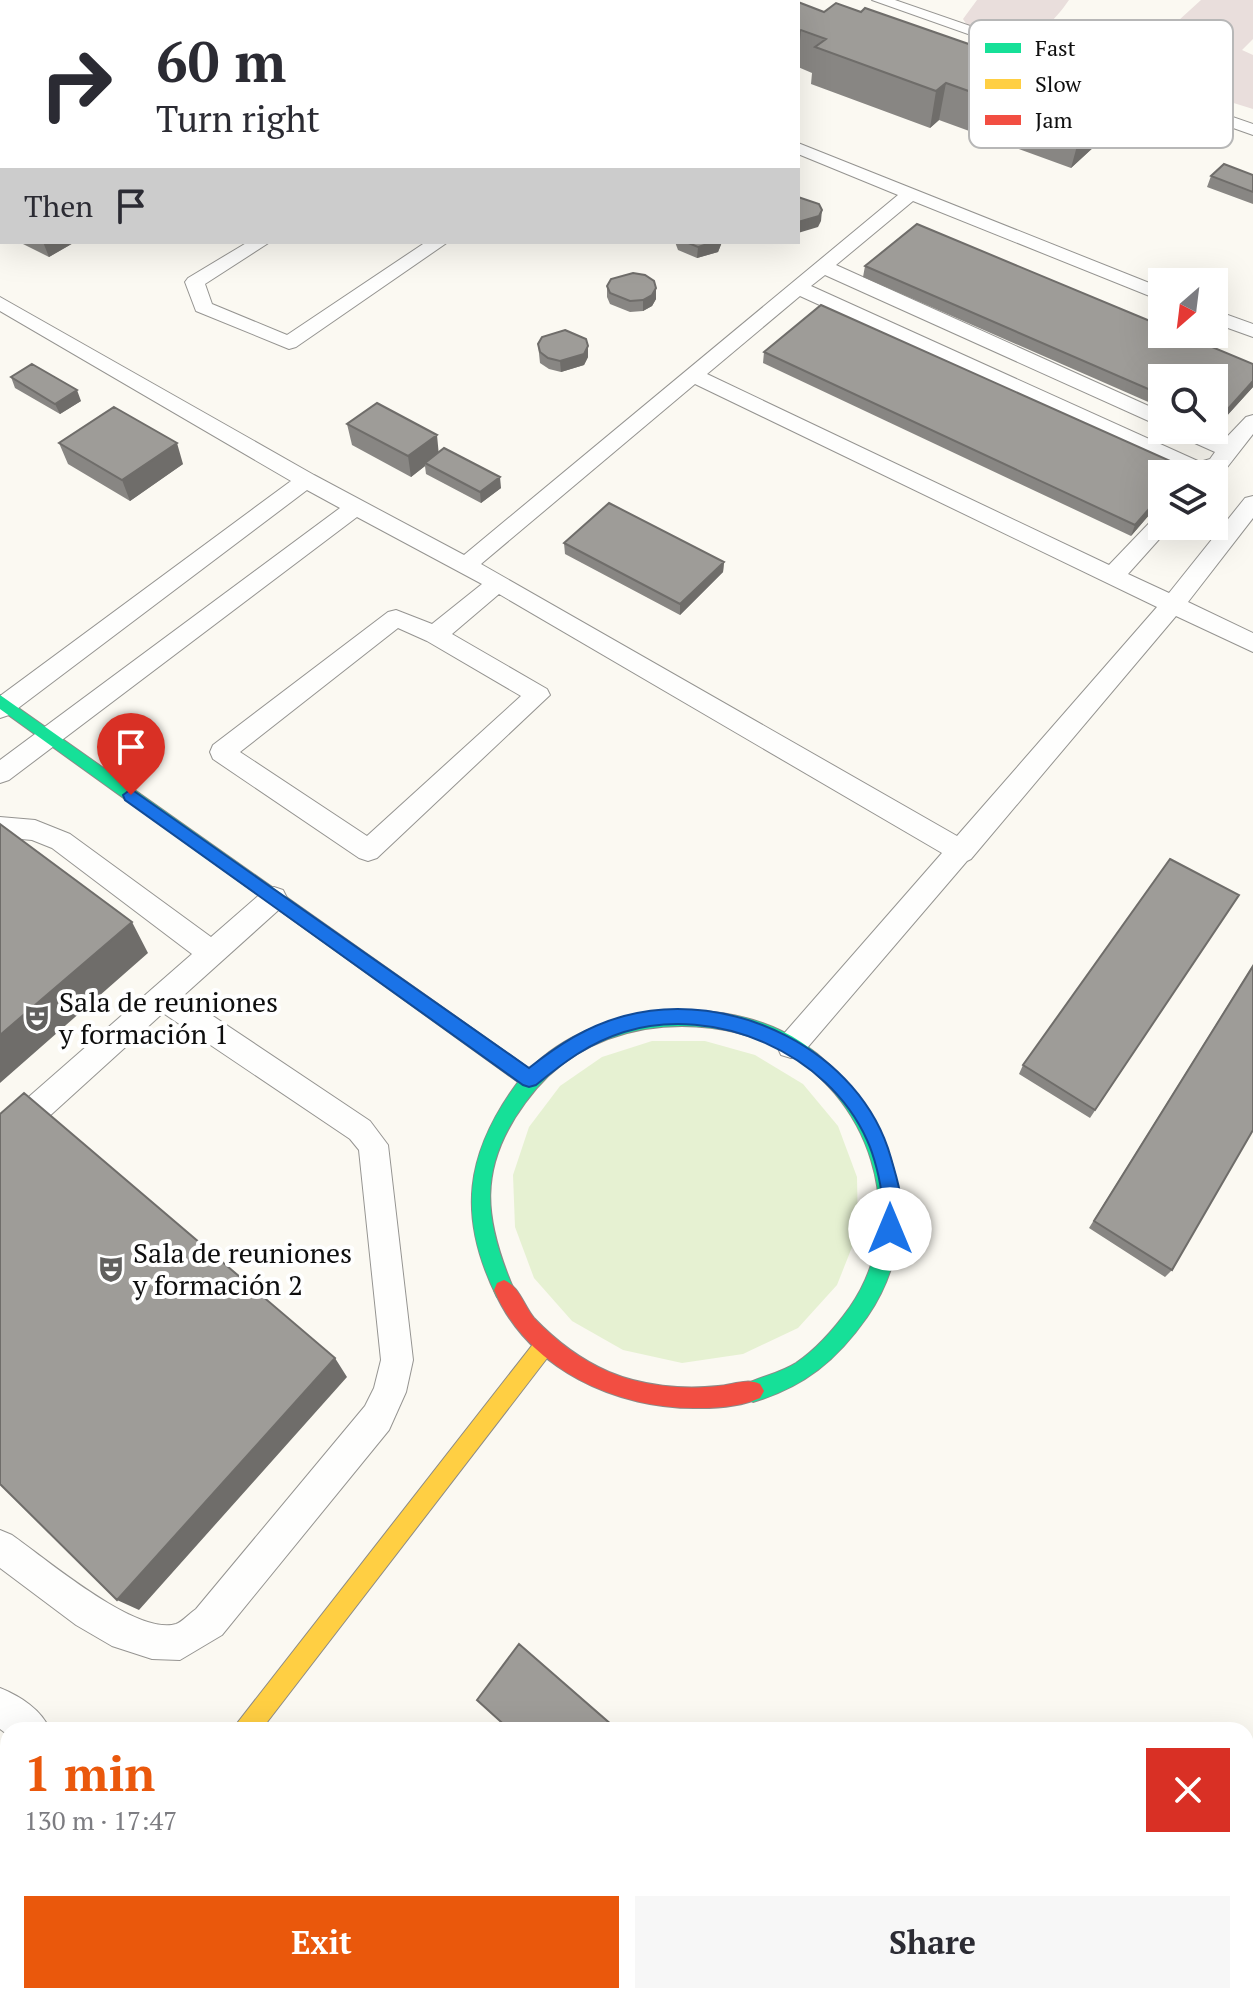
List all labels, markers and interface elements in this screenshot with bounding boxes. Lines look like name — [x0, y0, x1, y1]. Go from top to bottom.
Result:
legend — [969, 20, 1233, 148]
text: 60 m — [156, 24, 286, 98]
icon: right — [24, 32, 128, 136]
text: Fast — [1035, 33, 1076, 62]
text: Slow — [1035, 69, 1082, 98]
text: Turn right — [156, 95, 320, 142]
text: Jam — [1035, 105, 1073, 134]
icon: arrive — [109, 184, 153, 228]
text: Then — [24, 186, 93, 226]
north arrow — [1148, 268, 1228, 348]
map controls — [1148, 268, 1228, 540]
button: search — [1148, 364, 1228, 444]
button: layers — [1148, 460, 1228, 540]
pin — [97, 713, 165, 795]
icon: arrive — [109, 725, 153, 769]
place label: Sala de reuniones y formación 1 — [58, 983, 278, 1052]
theatre icon: Sala de reuniones y formación 1 — [22, 1003, 52, 1033]
position arrow — [848, 1187, 932, 1271]
place label: Sala de reuniones y formación 2 — [132, 1234, 352, 1303]
theatre icon: Sala de reuniones y formación 2 — [96, 1254, 126, 1284]
text: 1 min — [24, 1741, 155, 1805]
button: close — [1146, 1748, 1230, 1832]
text: 130 m · 17:47 — [24, 1803, 177, 1837]
button: Exit — [24, 1896, 619, 1988]
button: Share — [635, 1896, 1230, 1988]

